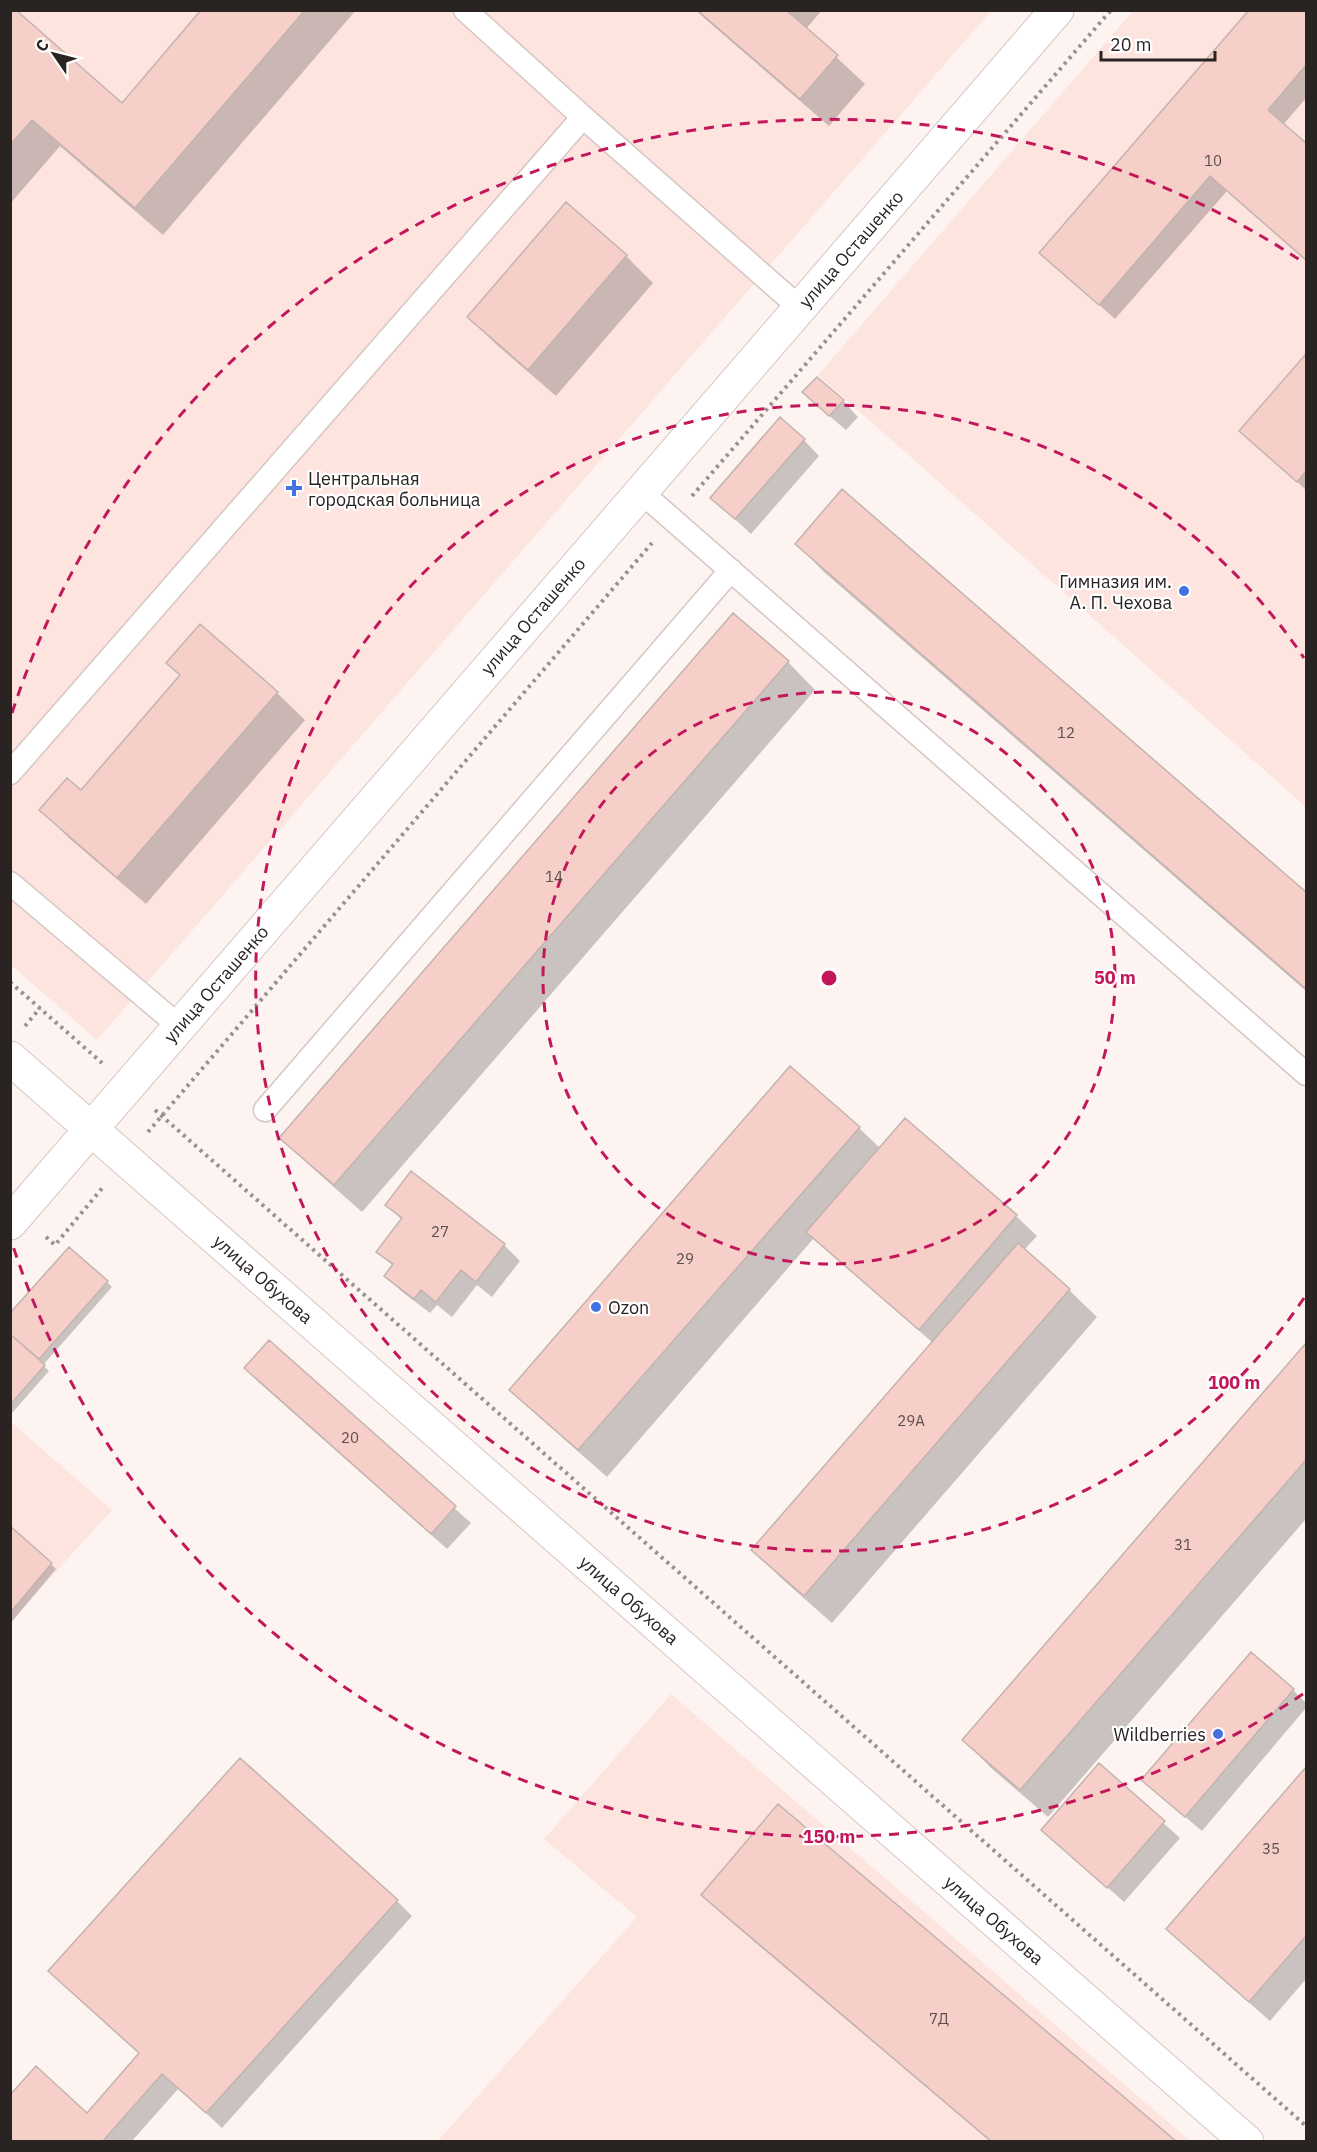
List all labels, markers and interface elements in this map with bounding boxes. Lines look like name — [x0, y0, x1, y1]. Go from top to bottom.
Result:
north arrow — [24, 24, 84, 84]
scale bar — [1101, 24, 1215, 62]
text: 20 m — [1110, 33, 1152, 56]
text: С — [31, 35, 53, 55]
house number: 10 — [1204, 151, 1222, 170]
street label: улица Осташенко — [794, 185, 908, 313]
place label: Центральная городская больница — [308, 467, 481, 511]
marker: Центральная городская больница — [285, 479, 303, 497]
street label: улица Осташенко — [476, 552, 590, 680]
place label: Гимназия им. А. П. Чехова — [1059, 570, 1172, 614]
marker: Гимназия им. А. П. Чехова — [1177, 584, 1191, 598]
house number: 12 — [1057, 723, 1075, 742]
house number: 14 — [545, 867, 563, 886]
street label: улица Осташенко — [159, 920, 273, 1048]
text: 50 m — [1094, 966, 1136, 989]
centre of rings — [819, 968, 839, 988]
house number: 27 — [431, 1222, 449, 1241]
street label: улица Обухова — [208, 1229, 318, 1329]
house number: 29 — [676, 1249, 694, 1268]
place label: Ozon — [608, 1296, 649, 1319]
marker: Ozon — [589, 1300, 603, 1314]
text: 100 m — [1208, 1371, 1260, 1394]
house number: 29А — [897, 1411, 925, 1430]
house number: 20 — [341, 1428, 359, 1447]
house number: 31 — [1174, 1535, 1192, 1554]
street label: улица Обухова — [574, 1550, 684, 1650]
place label: Wildberries — [1113, 1723, 1206, 1746]
marker: Wildberries — [1211, 1727, 1225, 1741]
text: 150 m — [803, 1825, 855, 1848]
house number: 35 — [1262, 1839, 1280, 1858]
street label: улица Обухова — [939, 1870, 1049, 1970]
house number: 7Д — [929, 2009, 949, 2028]

